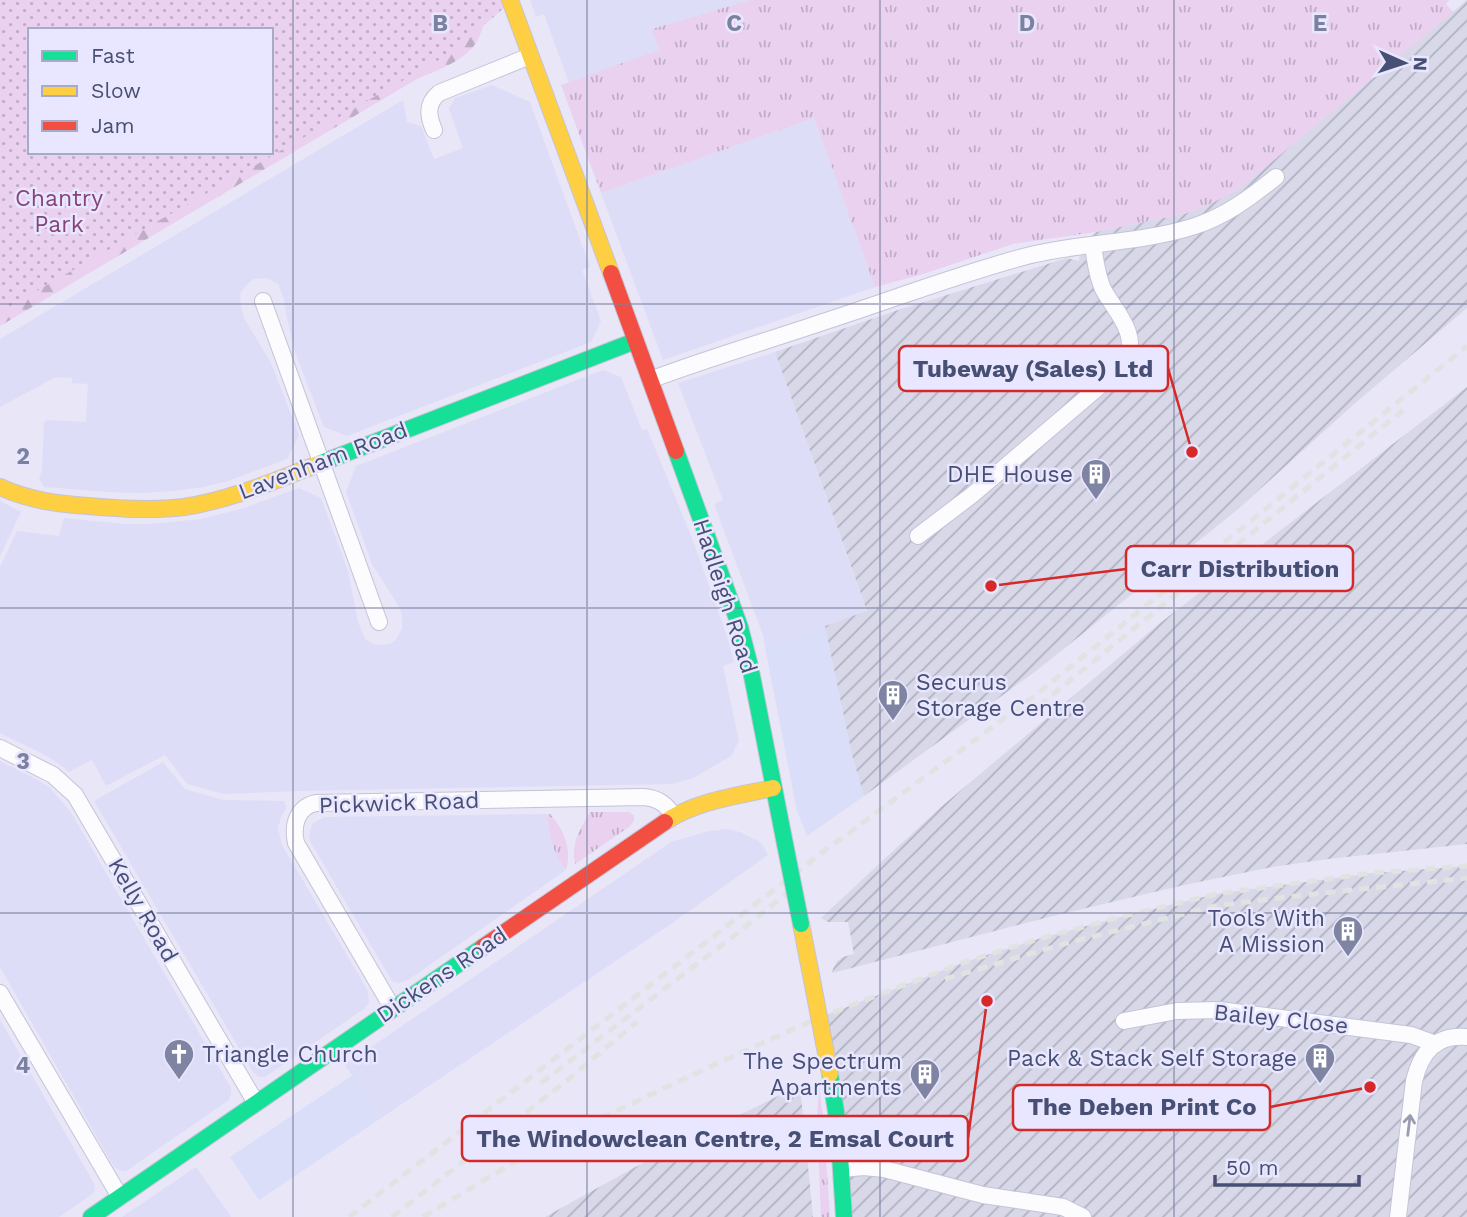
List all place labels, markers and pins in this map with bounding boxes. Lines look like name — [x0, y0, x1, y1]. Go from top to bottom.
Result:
callout: Tubeway (Sales) Ltd — [899, 346, 1168, 391]
building icon: DHE House — [1079, 457, 1113, 501]
place label: DHE House — [947, 461, 1073, 488]
callout: Carr Distribution — [1126, 546, 1353, 591]
place label: Securus Storage Centre — [916, 669, 1085, 722]
building icon: Securus Storage Centre — [876, 678, 910, 722]
place label: Tools With A Mission — [1207, 905, 1325, 958]
building icon: Tools With A Mission — [1331, 914, 1365, 958]
church icon: Triangle Church — [162, 1037, 196, 1081]
place label: Triangle Church — [202, 1041, 378, 1068]
building icon: Pack & Stack Self Storage — [1303, 1041, 1337, 1085]
place label: Pack & Stack Self Storage — [1007, 1045, 1297, 1072]
place label: The Spectrum Apartments — [743, 1048, 902, 1101]
building icon: The Spectrum Apartments — [908, 1057, 942, 1101]
callout: The Deben Print Co — [1013, 1085, 1270, 1130]
callout: The Windowclean Centre, 2 Emsal Court — [462, 1116, 968, 1161]

